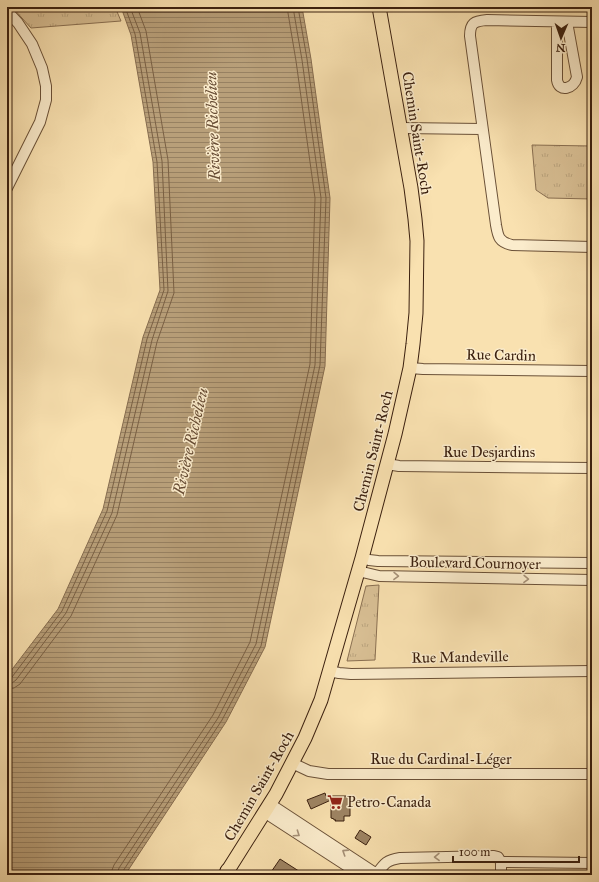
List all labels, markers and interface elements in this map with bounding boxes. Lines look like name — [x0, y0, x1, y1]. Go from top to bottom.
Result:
north arrow — [541, 18, 581, 58]
text: N — [555, 41, 566, 54]
street label: Chemin Saint-Roch — [398, 70, 436, 196]
water label: Rivière Richelieu — [201, 71, 224, 182]
street label: Rue Cardin — [466, 345, 536, 365]
water label: Rivière Richelieu — [169, 386, 212, 497]
street label: Chemin Saint-Roch — [349, 388, 397, 513]
street label: Rue Desjardins — [443, 443, 535, 461]
street label: Boulevard Cournoyer — [409, 553, 541, 573]
one-way arrow — [393, 572, 399, 581]
one-way arrow — [523, 575, 529, 583]
street label: Rue Mandeville — [411, 647, 509, 667]
street label: Chemin Saint-Roch — [220, 727, 298, 844]
street label: Rue du Cardinal-Léger — [370, 750, 512, 768]
supermarket icon: Petro-Canada — [326, 793, 344, 811]
place label: Petro-Canada — [347, 793, 432, 811]
one-way arrow — [293, 829, 300, 837]
scale bar — [453, 838, 579, 864]
text: 100 m — [459, 845, 490, 859]
one-way arrow — [342, 850, 349, 857]
one-way arrow — [434, 853, 440, 861]

